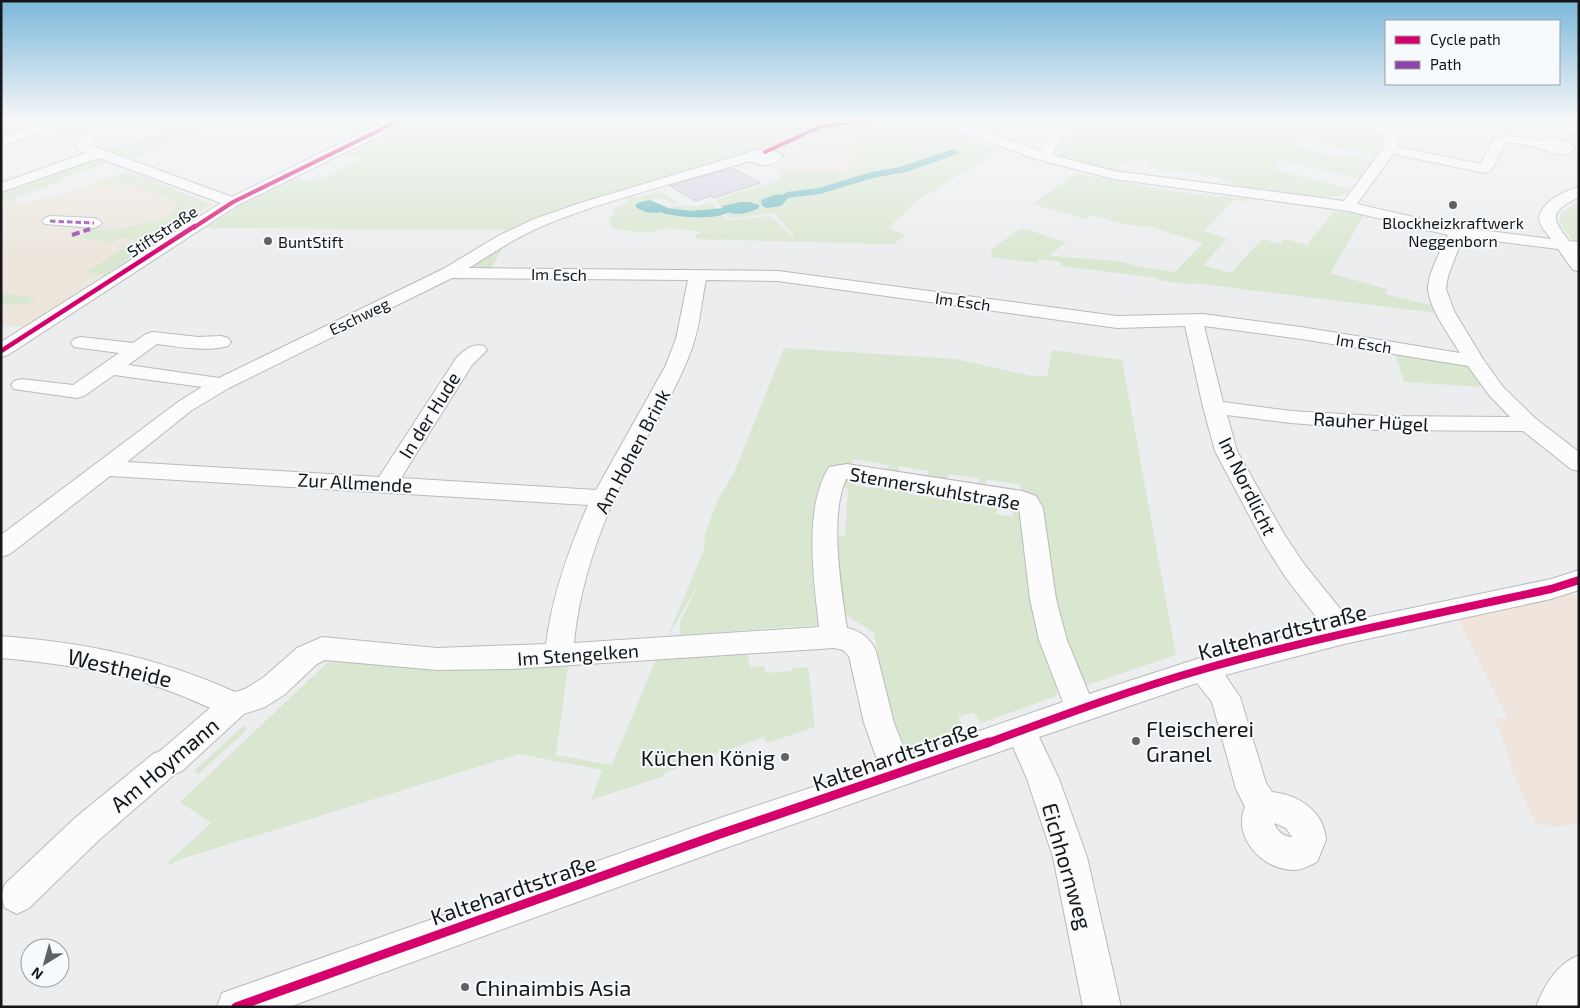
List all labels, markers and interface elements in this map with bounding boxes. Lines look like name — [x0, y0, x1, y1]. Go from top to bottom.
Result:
legend — [1385, 20, 1560, 85]
text: Cycle path — [1430, 30, 1501, 48]
text: Path — [1430, 55, 1461, 73]
marker: Blockheizkraftwerk Neggenborn — [1447, 199, 1459, 211]
street label: Stiftstraße — [123, 201, 201, 261]
place label: Blockheizkraftwerk Neggenborn — [1382, 213, 1524, 250]
place label: BuntStift — [278, 232, 344, 251]
marker: BuntStift — [262, 235, 274, 247]
street label: Im Esch — [531, 264, 587, 284]
street label: Im Esch — [934, 288, 992, 314]
street label: Eschweg — [326, 293, 392, 339]
street label: Im Esch — [1335, 329, 1393, 357]
street label: In der Hude — [393, 368, 465, 462]
street label: Am Hohen Brink — [590, 385, 675, 517]
street label: Rauher Hügel — [1313, 406, 1430, 436]
street label: Im Nordlicht — [1214, 433, 1282, 539]
street label: Stennerskuhlstraße — [848, 462, 1022, 514]
street label: Zur Allmende — [297, 468, 413, 496]
street label: Kaltehardtstraße — [1195, 597, 1369, 665]
street label: Im Stengelken — [516, 638, 640, 670]
street label: Westheide — [65, 642, 175, 692]
street label: Am Hoymann — [105, 711, 223, 817]
street label: Kaltehardtstraße — [809, 715, 981, 795]
place label: Fleischerei Granel — [1146, 715, 1254, 766]
marker: Fleischerei Granel — [1130, 735, 1142, 747]
place label: Küchen König — [641, 744, 775, 770]
marker: Küchen König — [779, 751, 791, 763]
street label: Eichhornweg — [1038, 800, 1098, 932]
street label: Kaltehardtstraße — [427, 849, 599, 929]
north arrow — [20, 938, 70, 988]
text: N — [28, 964, 46, 984]
place label: Chinaimbis Asia — [475, 974, 631, 1000]
marker: Chinaimbis Asia — [459, 981, 471, 993]

